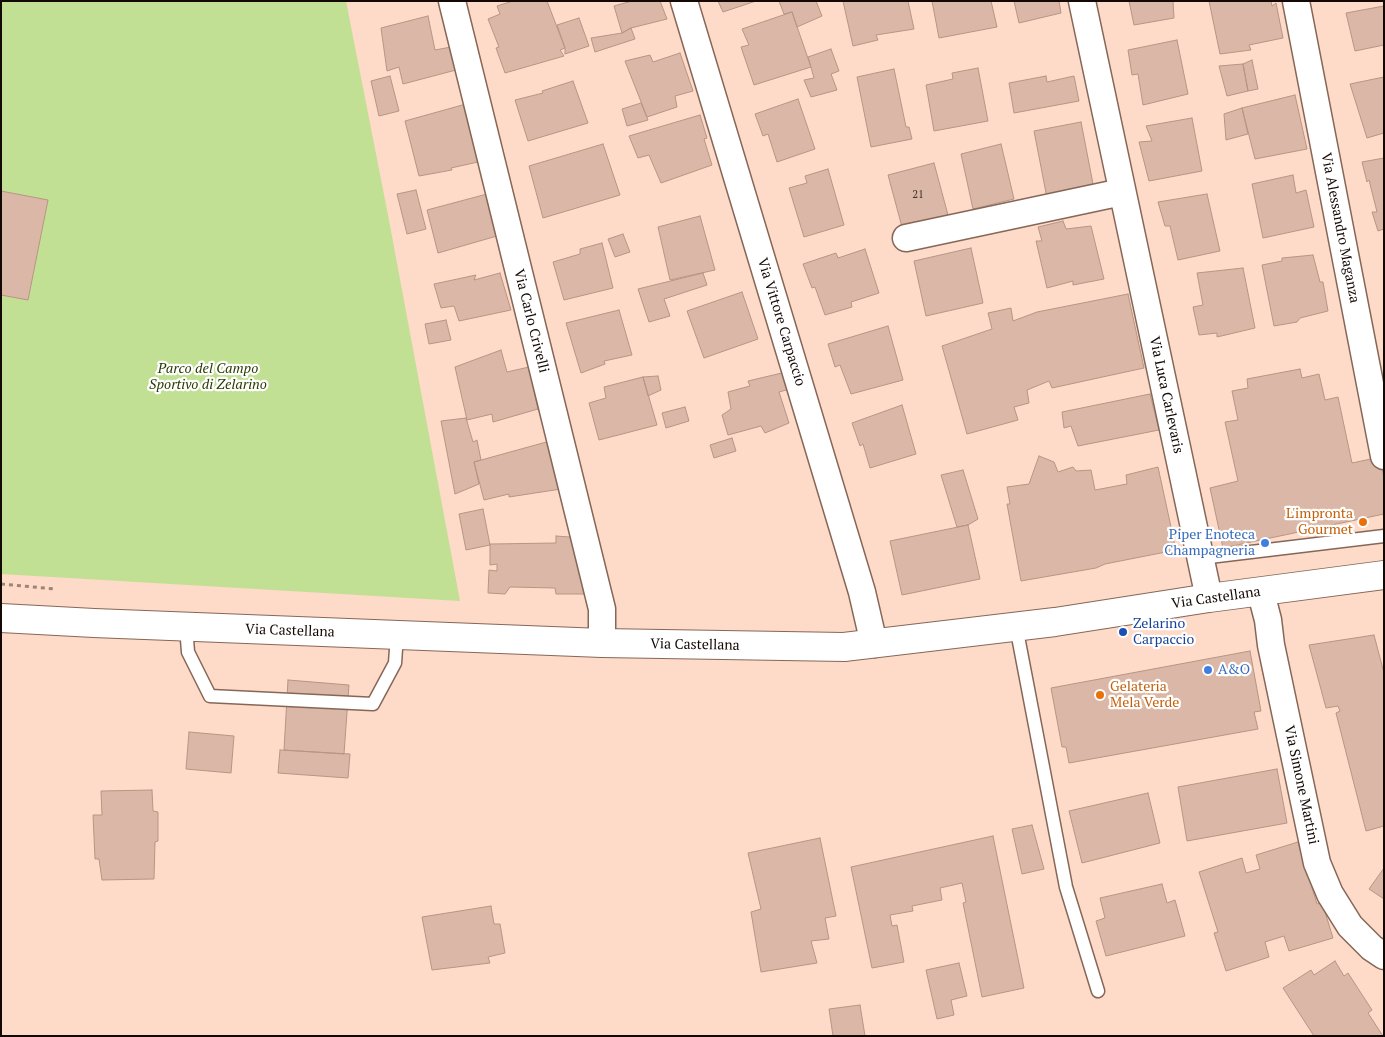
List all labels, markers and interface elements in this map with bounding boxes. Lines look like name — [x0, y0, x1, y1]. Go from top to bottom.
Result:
street label: Via Alessandro Maganza — [1317, 151, 1363, 305]
house number: 21 — [912, 188, 924, 202]
street label: Via Vittore Carpaccio — [753, 256, 809, 388]
street label: Via Carlo Crivelli — [510, 267, 552, 375]
street label: Via Luca Carlevaris — [1145, 335, 1187, 455]
park label: Parco del Campo Sportivo di Zelarino — [149, 361, 267, 394]
place label: L'impronta Gourmet — [1286, 506, 1353, 538]
marker: L'impronta Gourmet — [1357, 516, 1369, 528]
place label: Piper Enoteca Champagneria — [1164, 527, 1255, 560]
marker: Piper Enoteca Champagneria — [1259, 537, 1271, 549]
street label: Via Castellana — [1171, 583, 1261, 613]
place label: Zelarino Carpaccio — [1133, 616, 1194, 648]
street label: Via Castellana — [245, 621, 335, 641]
marker: Zelarino Carpaccio — [1117, 626, 1129, 638]
street label: Via Castellana — [650, 636, 740, 654]
place label: A&O — [1218, 662, 1250, 678]
marker: A&O — [1202, 664, 1214, 676]
place label: Gelateria Mela Verde — [1110, 679, 1179, 712]
marker: Gelateria Mela Verde — [1094, 689, 1106, 701]
street label: Via Simone Martini — [1280, 724, 1322, 846]

